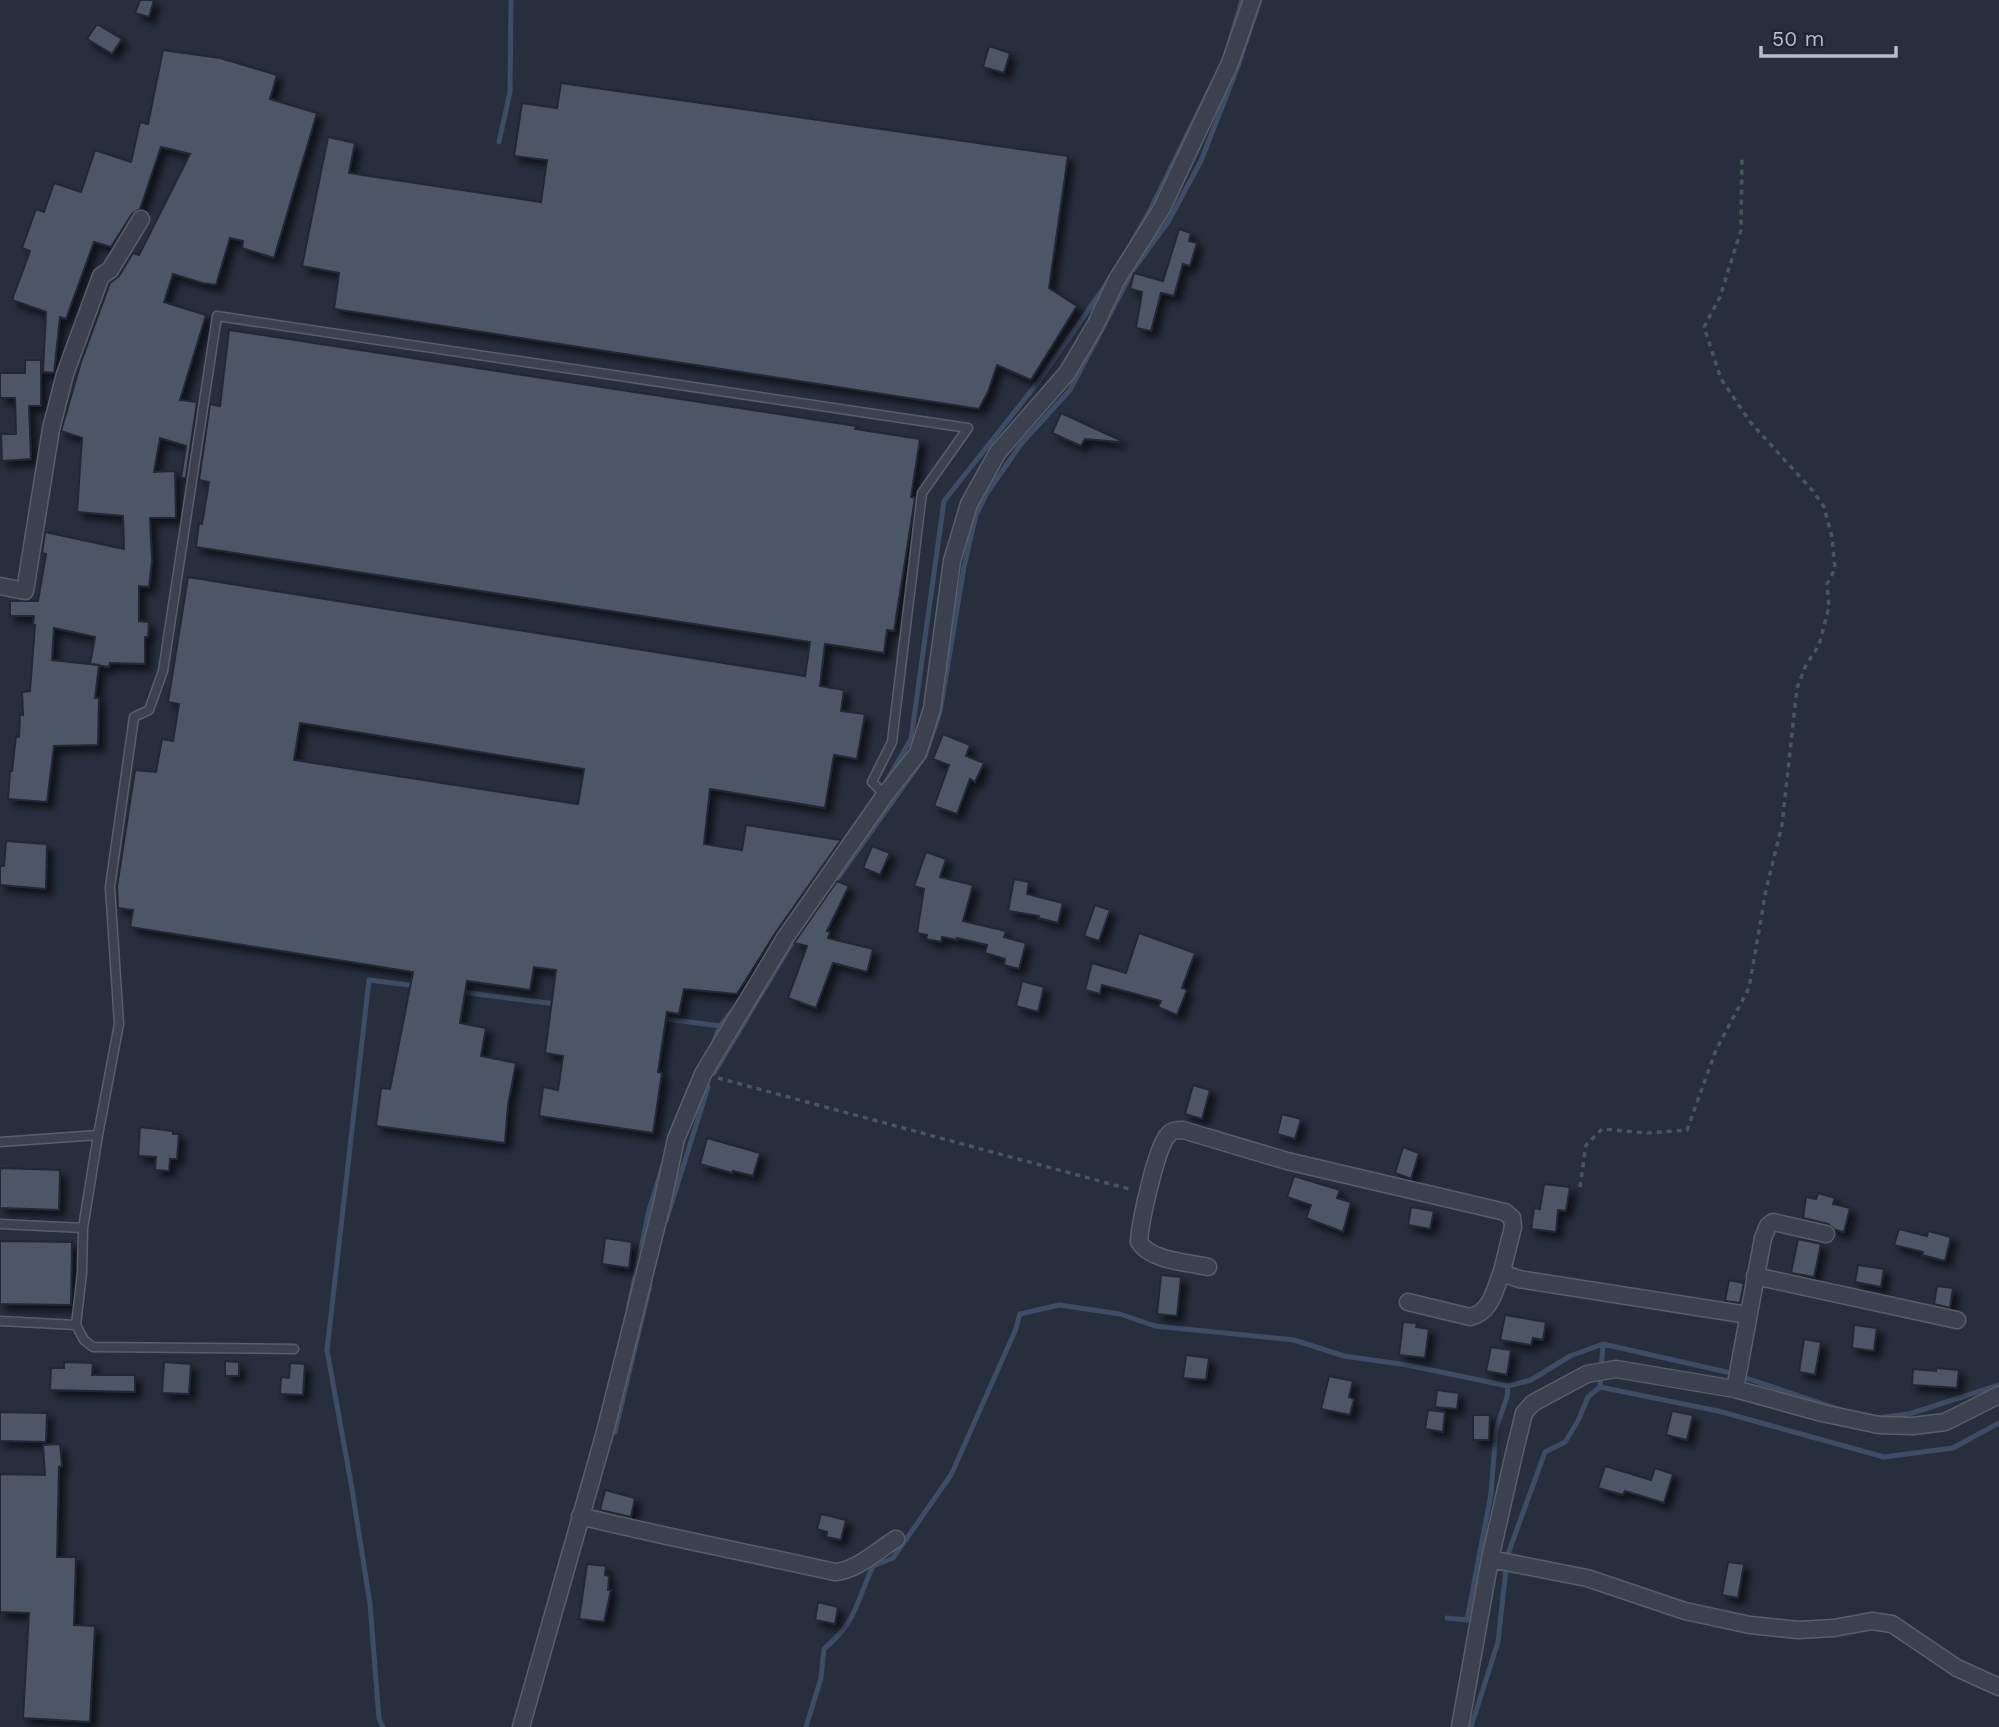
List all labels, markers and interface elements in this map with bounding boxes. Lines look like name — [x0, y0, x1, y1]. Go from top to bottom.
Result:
scale bar — [1761, 14, 1896, 58]
text: 50 m — [1772, 26, 1824, 51]

